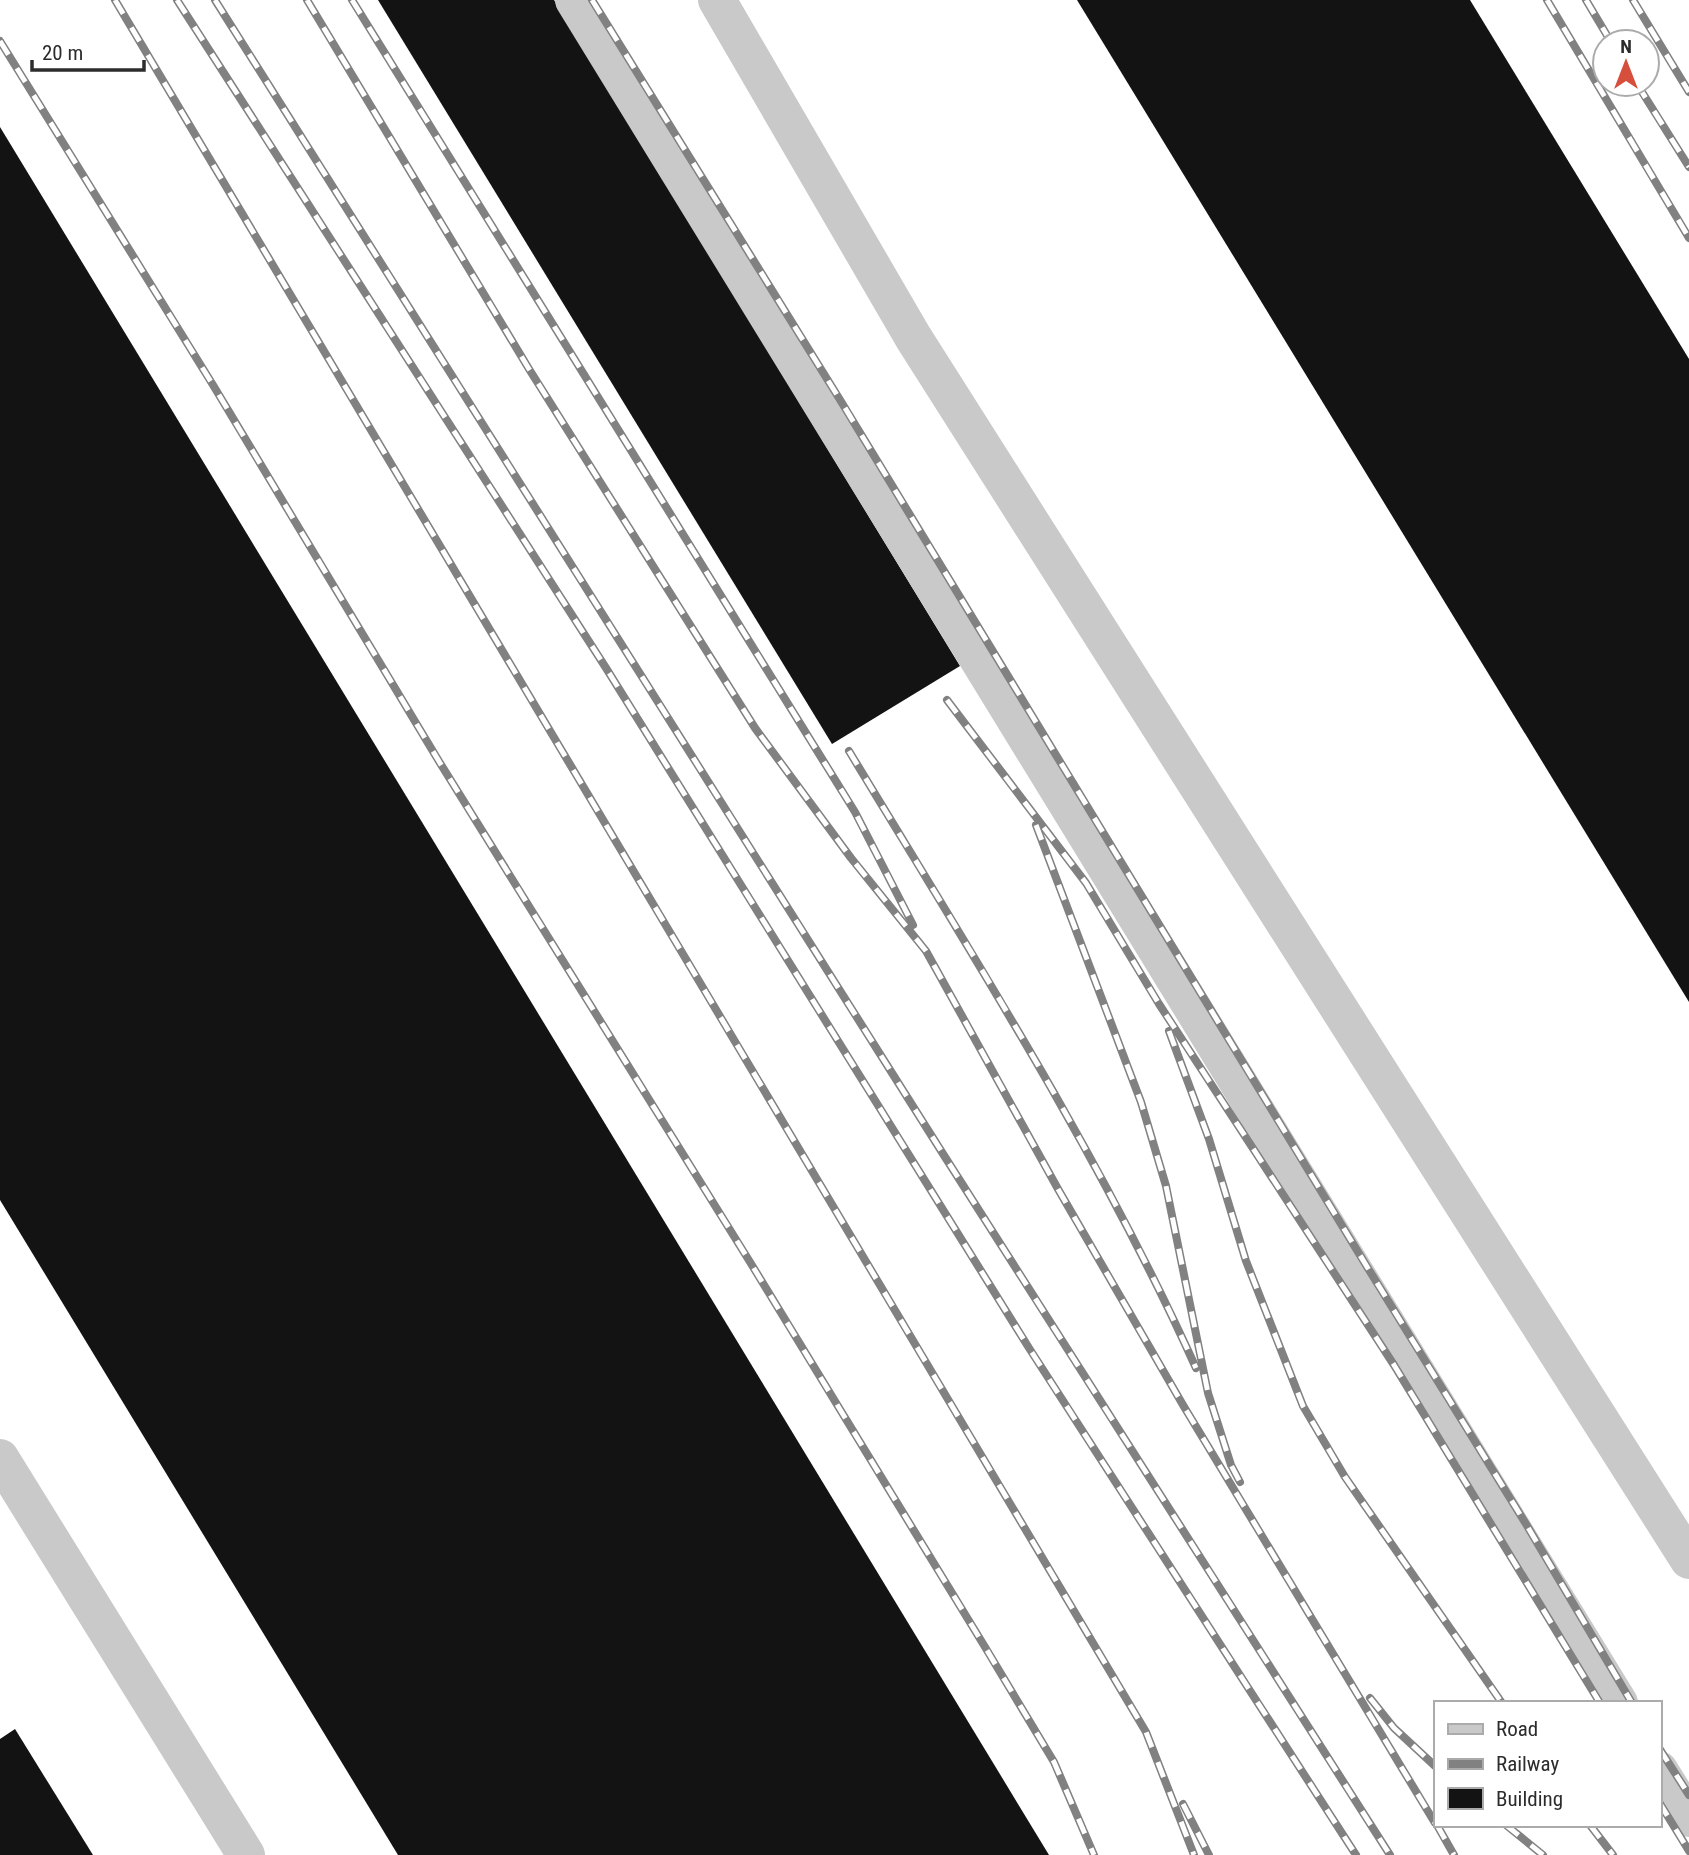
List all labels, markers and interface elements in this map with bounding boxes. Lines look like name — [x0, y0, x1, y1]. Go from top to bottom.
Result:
scale bar — [32, 28, 144, 72]
north arrow — [1591, 28, 1661, 98]
text: N — [1620, 35, 1632, 58]
text: 20 m — [42, 41, 83, 65]
legend — [1434, 1701, 1661, 1827]
text: Road — [1496, 1717, 1538, 1741]
text: Railway — [1496, 1752, 1559, 1776]
text: Building — [1496, 1787, 1563, 1811]

